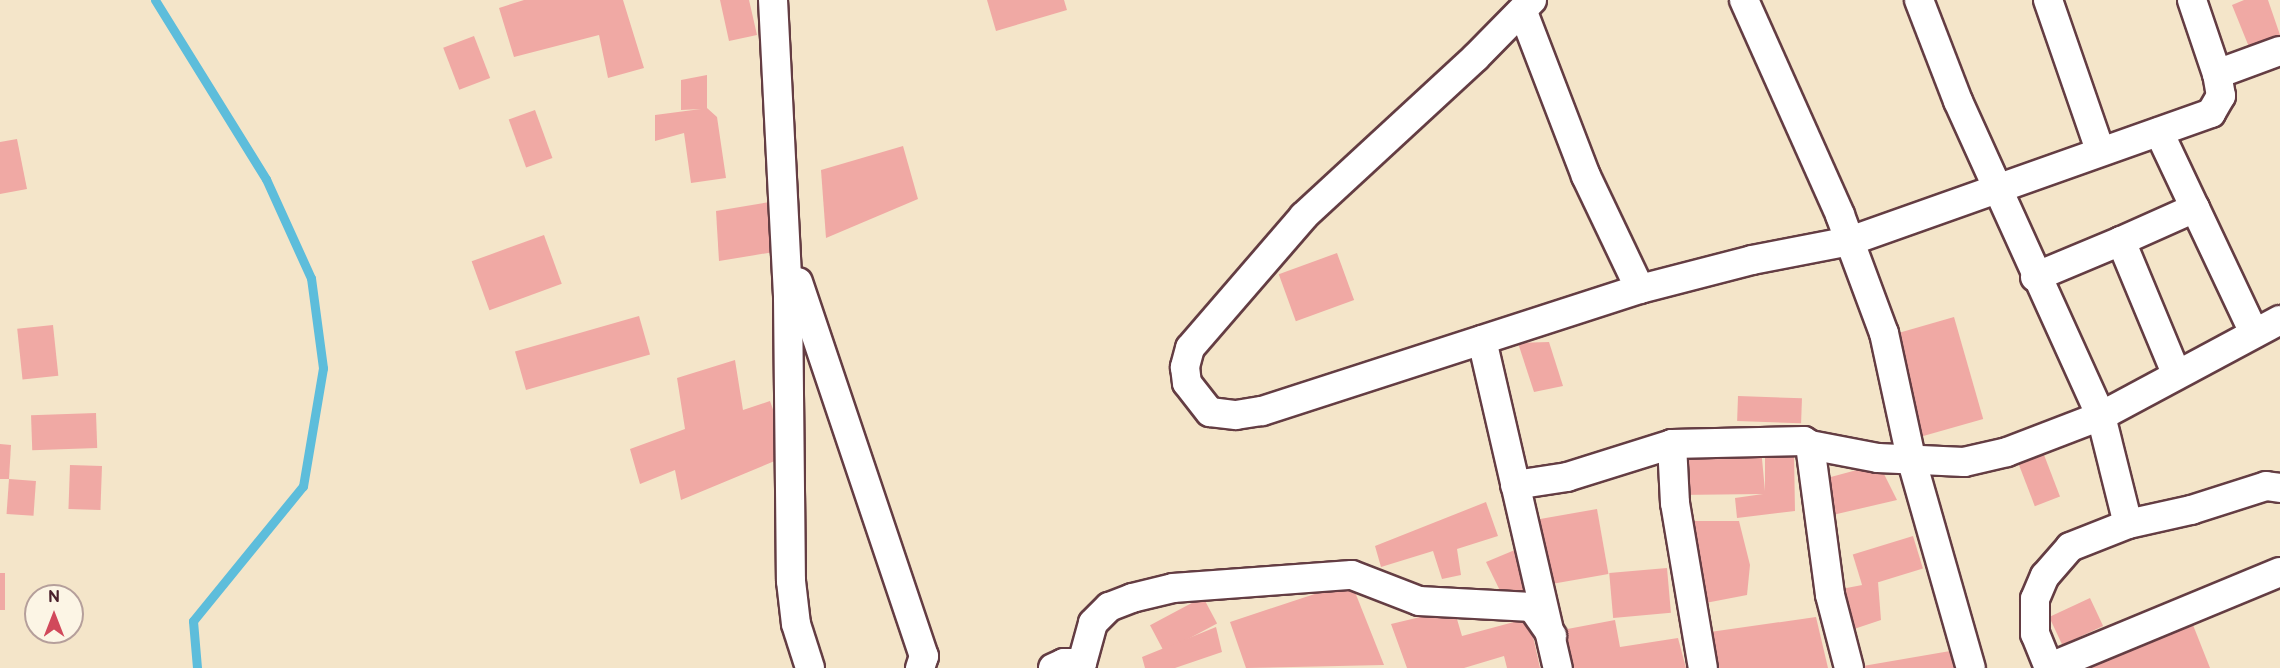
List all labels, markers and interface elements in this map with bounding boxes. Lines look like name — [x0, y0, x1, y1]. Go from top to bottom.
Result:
north arrow — [24, 584, 84, 644]
text: N — [48, 588, 60, 607]

